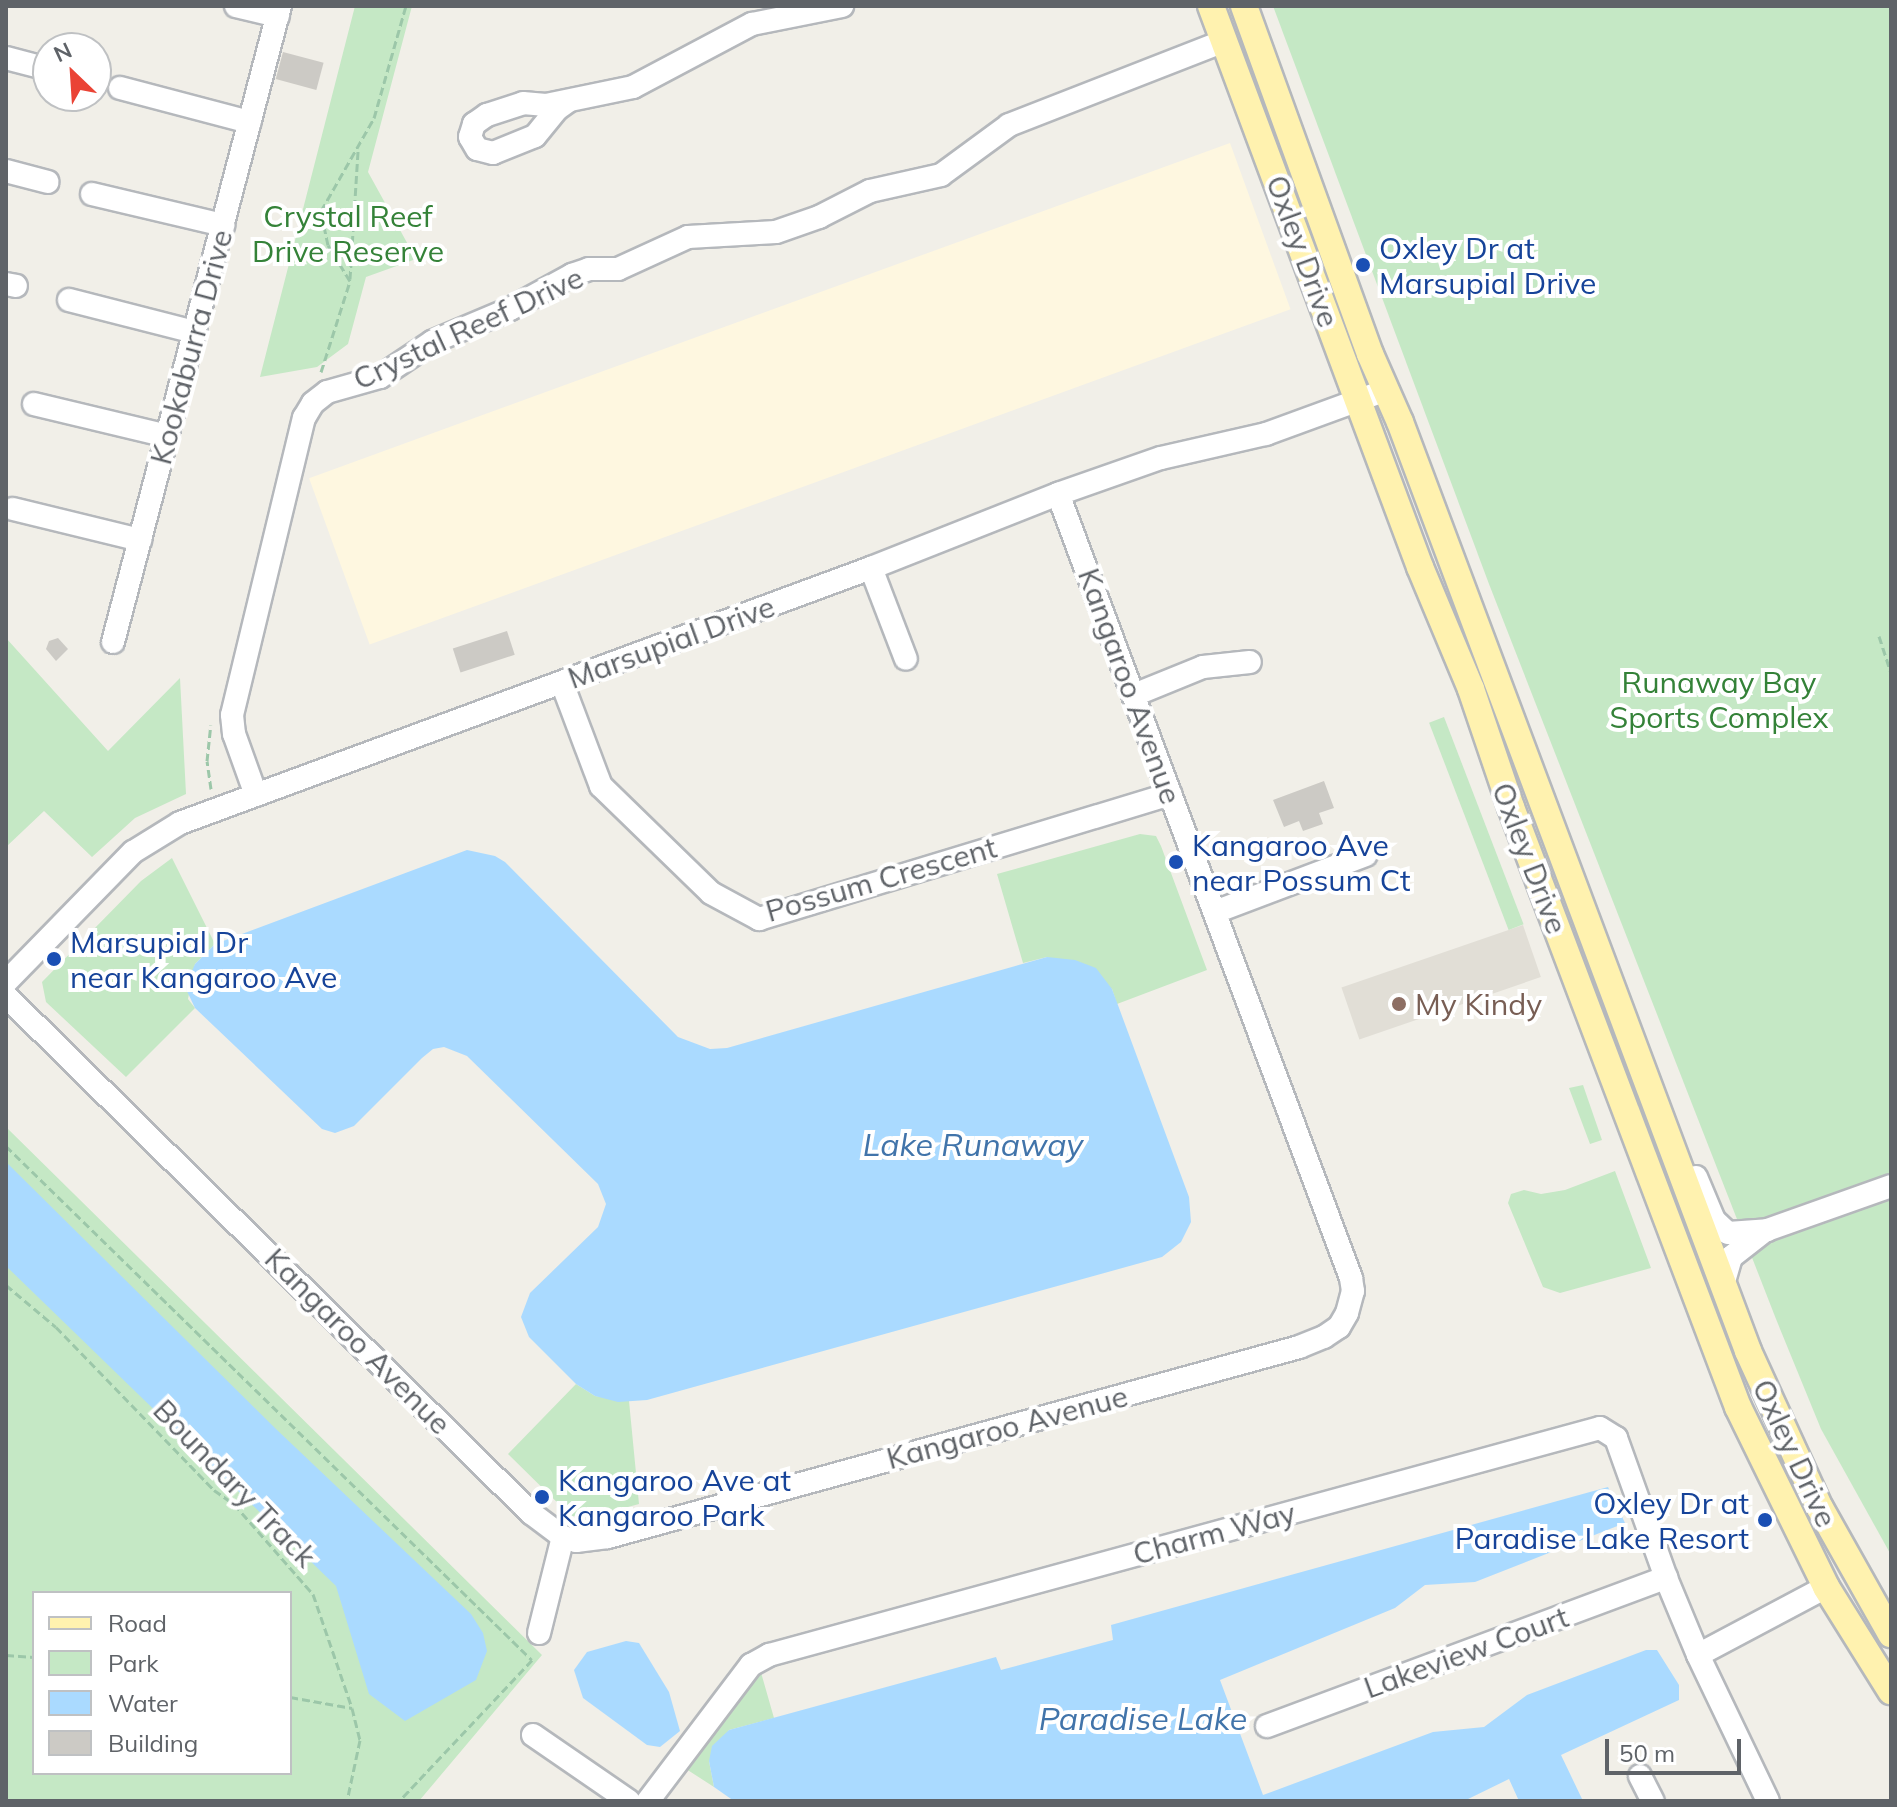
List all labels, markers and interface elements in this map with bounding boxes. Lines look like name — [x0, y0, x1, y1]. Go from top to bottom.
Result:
north arrow — [32, 32, 112, 112]
text: N — [49, 36, 76, 68]
street label: Oxley Drive — [1259, 170, 1347, 332]
park label: Crystal Reef Drive Reserve — [252, 198, 444, 268]
street label: Kookaburra Drive — [142, 226, 240, 468]
place label: Oxley Dr at Marsupial Drive — [1379, 230, 1596, 300]
marker: Oxley Dr at Marsupial Drive — [1354, 256, 1372, 274]
street label: Crystal Reef Drive — [347, 259, 589, 397]
street label: Kangaroo Avenue — [1071, 563, 1189, 809]
street label: Marsupial Drive — [563, 588, 779, 696]
park label: Runaway Bay Sports Complex — [1609, 664, 1829, 734]
street label: Oxley Drive — [1485, 777, 1575, 939]
place label: Kangaroo Ave near Possum Ct — [1192, 827, 1410, 898]
street label: Possum Crescent — [761, 829, 1001, 929]
marker: Kangaroo Ave near Possum Ct — [1167, 853, 1185, 871]
place label: Marsupial Dr near Kangaroo Ave — [70, 924, 337, 994]
marker: Marsupial Dr near Kangaroo Ave — [45, 950, 63, 968]
place label: My Kindy — [1415, 986, 1542, 1022]
marker: My Kindy — [1390, 995, 1408, 1013]
water label: Lake Runaway — [863, 1125, 1083, 1163]
street label: Kangaroo Avenue — [258, 1241, 458, 1441]
street label: Oxley Drive — [1745, 1373, 1845, 1533]
street label: Kangaroo Avenue — [883, 1378, 1131, 1476]
street label: Boundary Track — [146, 1392, 324, 1574]
place label: Kangaroo Ave at Kangaroo Park — [558, 1462, 791, 1532]
place label: Oxley Dr at Paradise Lake Resort — [1455, 1485, 1749, 1556]
marker: Kangaroo Ave at Kangaroo Park — [533, 1488, 551, 1506]
street label: Charm Way — [1129, 1494, 1299, 1572]
marker: Oxley Dr at Paradise Lake Resort — [1756, 1511, 1774, 1529]
legend — [32, 1591, 292, 1775]
street label: Lakeview Court — [1359, 1598, 1573, 1706]
text: Road — [108, 1608, 167, 1638]
text: Park — [108, 1648, 159, 1678]
text: Water — [108, 1688, 178, 1718]
water label: Paradise Lake — [1039, 1699, 1247, 1737]
scale bar — [1609, 1723, 1745, 1773]
text: Building — [108, 1728, 198, 1758]
text: 50 m — [1619, 1738, 1675, 1768]

